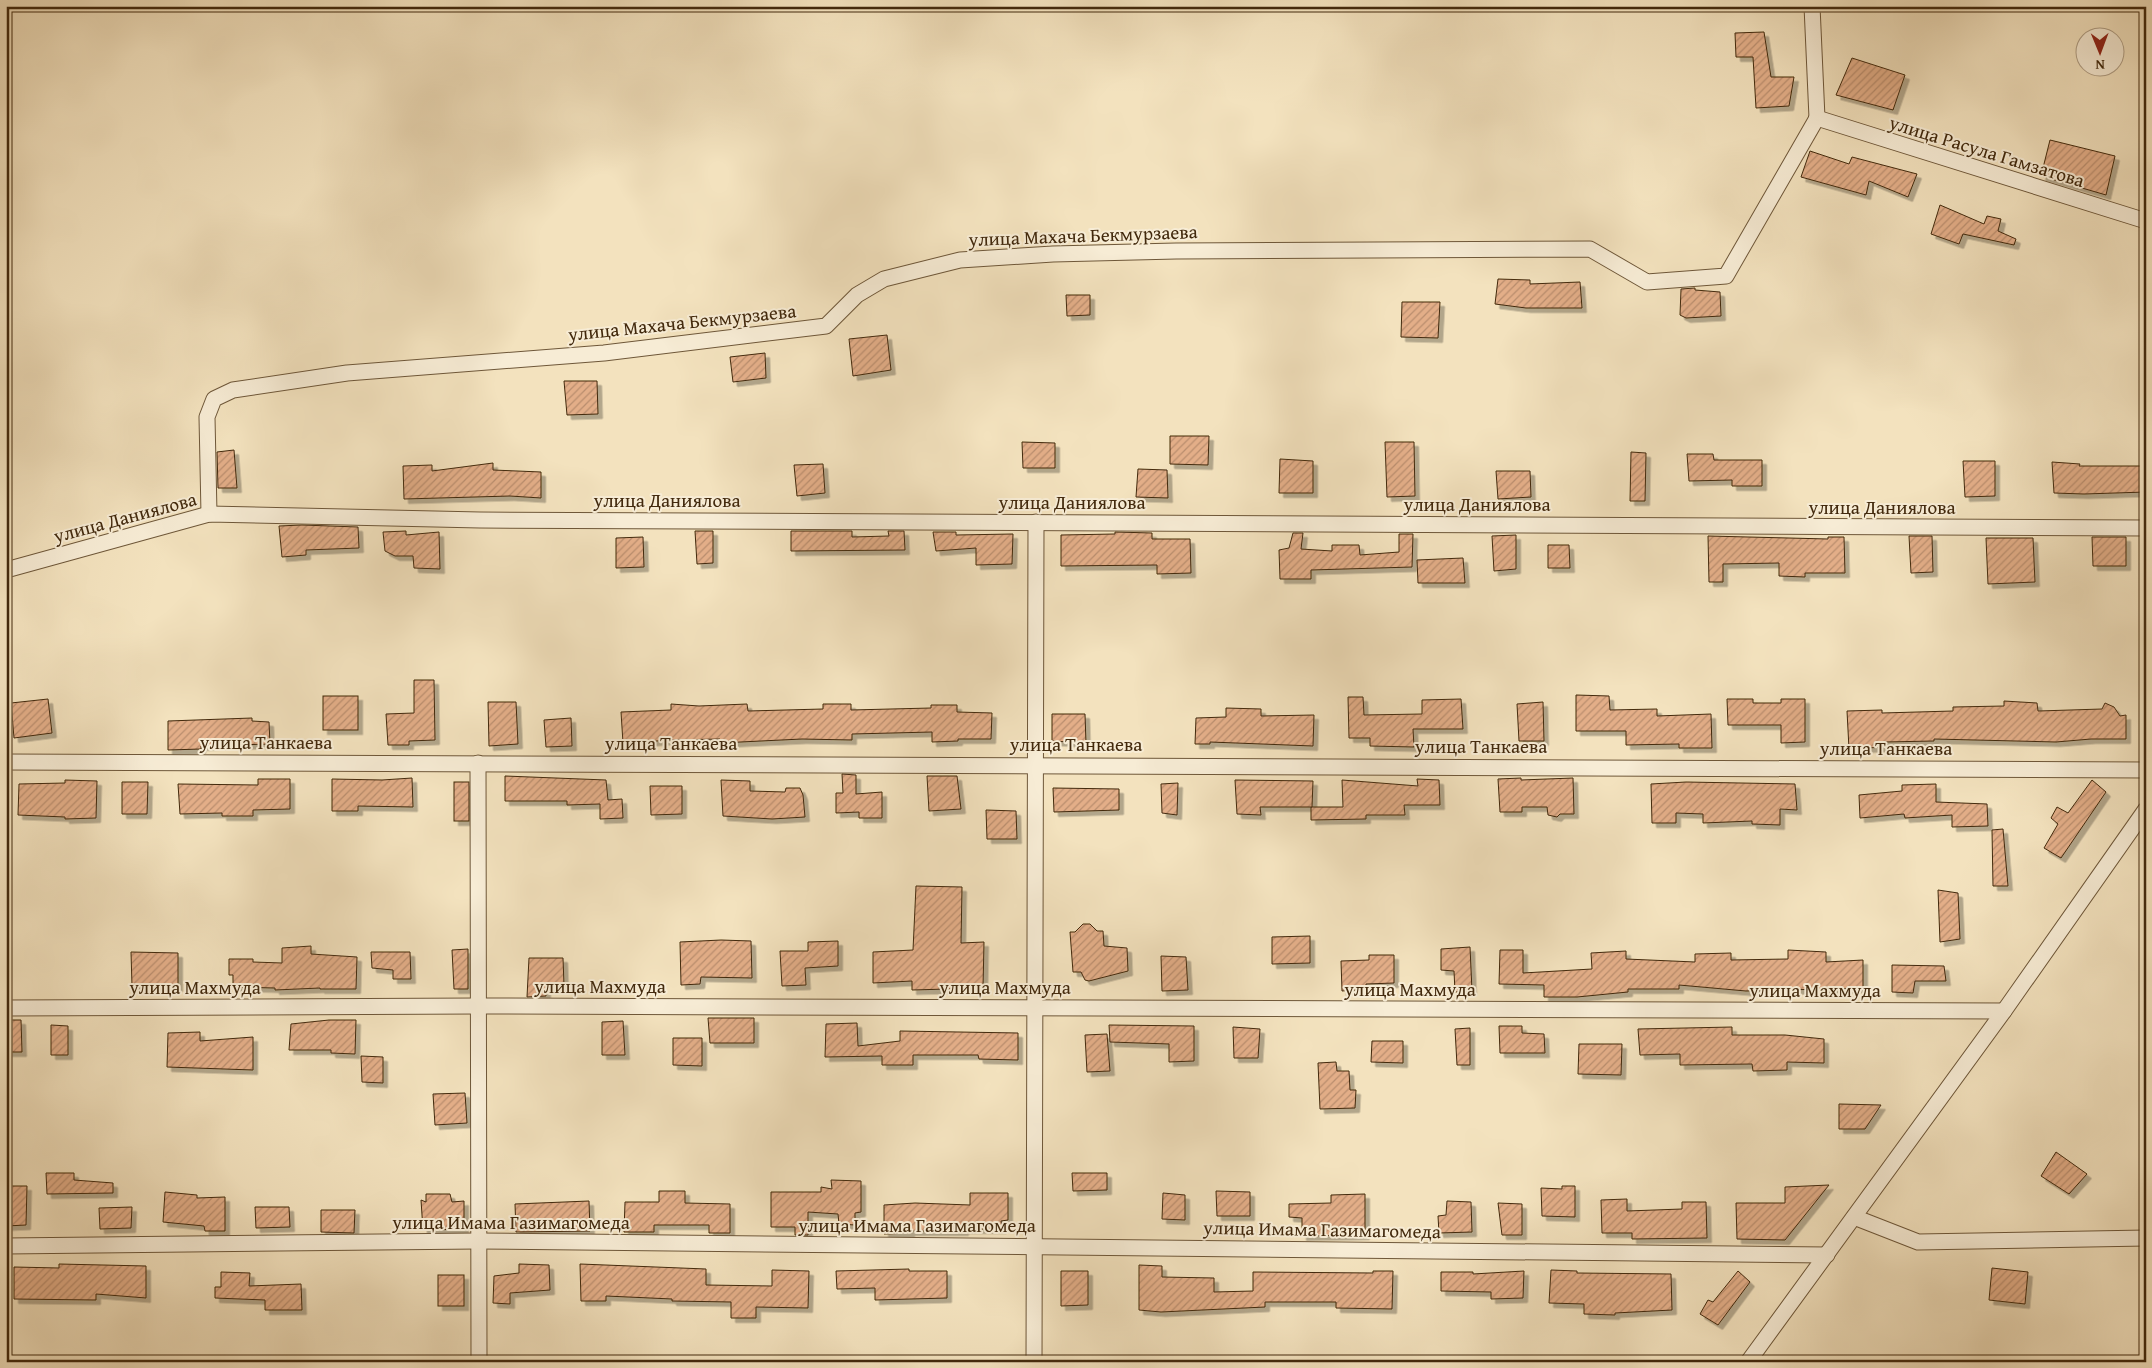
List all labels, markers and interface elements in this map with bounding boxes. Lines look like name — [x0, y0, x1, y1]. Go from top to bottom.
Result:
north arrow — [2074, 28, 2124, 78]
text: N — [2095, 55, 2105, 75]
street label: улица Расула Гамзатова — [1885, 108, 2088, 194]
street label: улица Махача Бекмурзаева — [967, 217, 1198, 253]
street label: улица Махача Бекмурзаева — [566, 296, 797, 348]
street label: улица Даниялова — [49, 484, 200, 550]
street label: улица Даниялова — [592, 486, 741, 514]
street label: улица Даниялова — [997, 488, 1146, 516]
street label: улица Даниялова — [1402, 490, 1551, 518]
street label: улица Даниялова — [1807, 493, 1956, 521]
street label: улица Танкаева — [199, 728, 332, 756]
street label: улица Танкаева — [604, 729, 737, 757]
street label: улица Танкаева — [1009, 730, 1142, 758]
street label: улица Танкаева — [1414, 732, 1547, 760]
street label: улица Танкаева — [1819, 734, 1952, 762]
street label: улица Махмуда — [533, 972, 666, 1000]
street label: улица Махмуда — [128, 973, 261, 1001]
street label: улица Махмуда — [938, 973, 1071, 1001]
street label: улица Махмуда — [1343, 975, 1476, 1003]
street label: улица Махмуда — [1748, 976, 1881, 1004]
street label: улица Имама Газимагомеда — [391, 1208, 630, 1236]
street label: улица Имама Газимагомеда — [797, 1211, 1036, 1239]
street label: улица Имама Газимагомеда — [1202, 1213, 1441, 1245]

